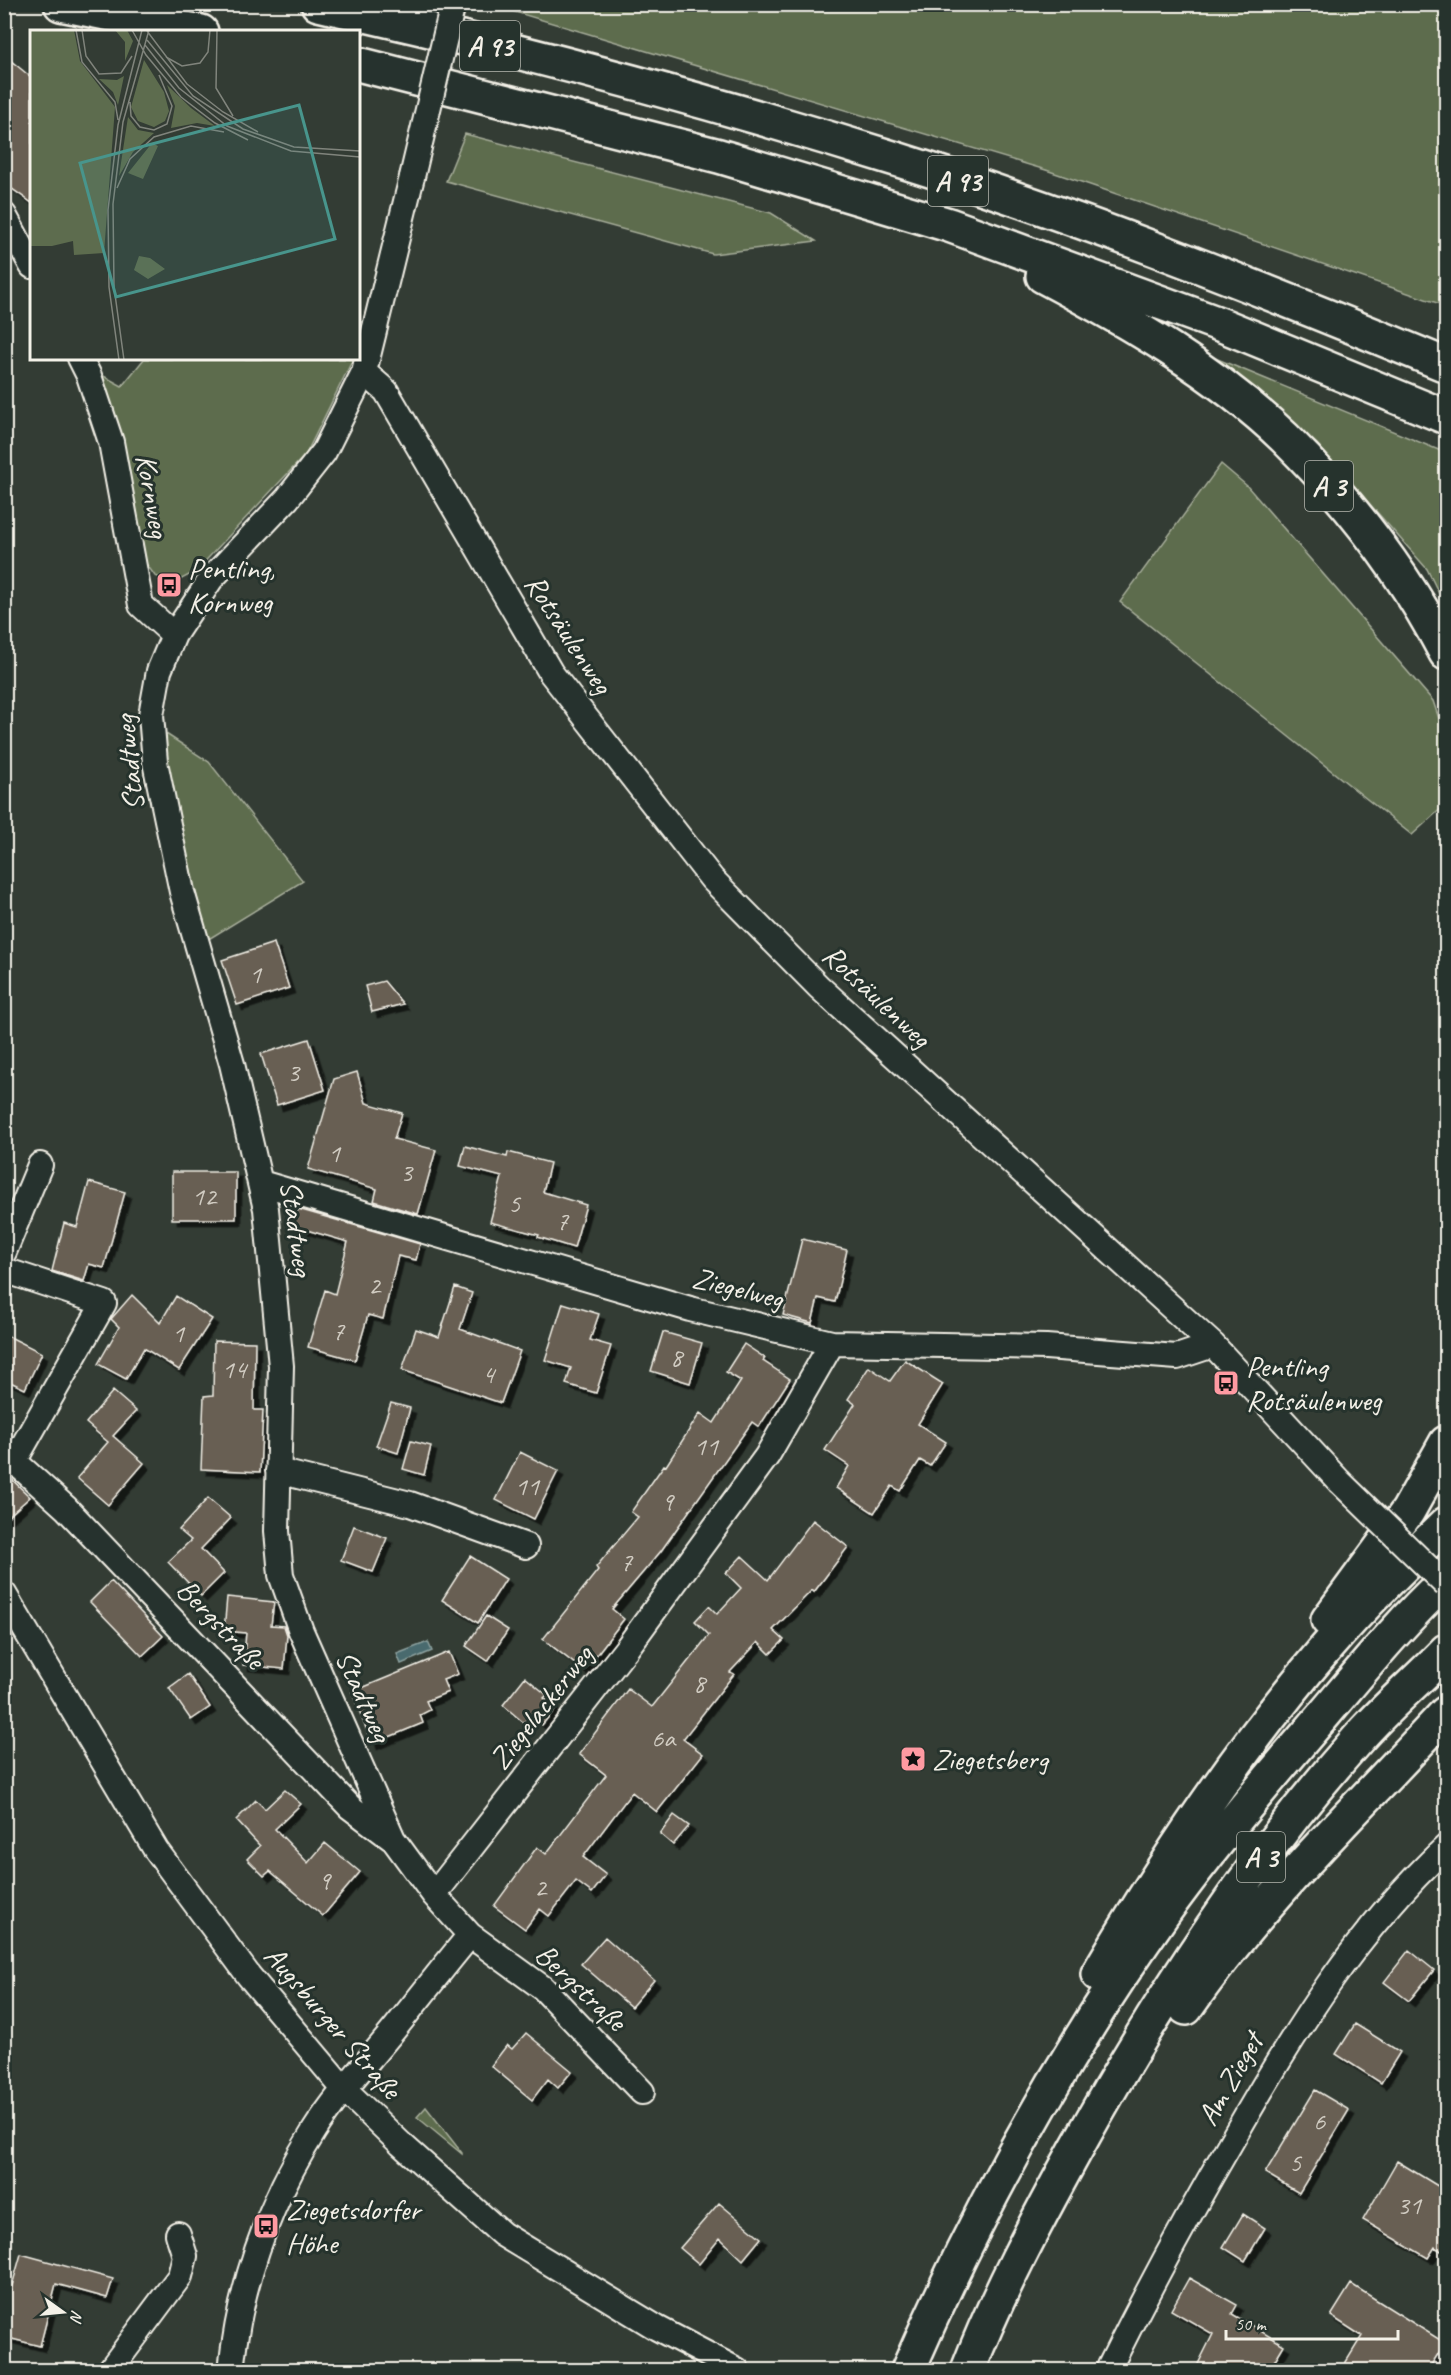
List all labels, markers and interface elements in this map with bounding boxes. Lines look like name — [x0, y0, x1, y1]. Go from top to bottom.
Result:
road number: A 93 — [460, 21, 520, 71]
inset map — [30, 30, 360, 360]
road number: A 93 — [928, 156, 988, 206]
street label: Kornweg — [127, 451, 179, 542]
road number: A 3 — [1305, 461, 1353, 511]
place label: Pentling, Kornweg — [188, 549, 275, 621]
street label: Rotsäulenweg — [516, 567, 623, 702]
bus stop icon: Pentling, Kornweg — [154, 570, 184, 600]
street label: Stadtweg — [105, 711, 153, 813]
street label: Rotsäulenweg — [815, 936, 940, 1057]
house number: 1 — [249, 957, 263, 991]
house number: 3 — [287, 1055, 301, 1089]
house number: 1 — [328, 1136, 342, 1170]
house number: 3 — [400, 1155, 414, 1189]
street label: Stadtweg — [272, 1178, 323, 1280]
house number: 12 — [192, 1179, 218, 1213]
house number: 5 — [508, 1186, 522, 1220]
house number: 7 — [556, 1204, 570, 1238]
street label: Ziegelweg — [689, 1258, 789, 1318]
house number: 2 — [368, 1268, 382, 1302]
house number: 7 — [332, 1314, 346, 1348]
house number: 1 — [172, 1316, 186, 1350]
house number: 8 — [670, 1340, 685, 1374]
place label: Pentling Rotsäulenweg — [1246, 1347, 1383, 1419]
house number: 14 — [222, 1352, 249, 1386]
house number: 4 — [482, 1357, 497, 1391]
bus stop icon: Pentling Rotsäulenweg — [1211, 1368, 1241, 1398]
house number: 11 — [694, 1429, 720, 1463]
house number: 11 — [515, 1469, 541, 1503]
house number: 9 — [661, 1484, 675, 1518]
house number: 7 — [620, 1545, 634, 1579]
street label: Bergstraße — [169, 1571, 275, 1679]
street label: Ziegelackerweg — [480, 1636, 602, 1777]
street label: Stadtweg — [327, 1644, 402, 1750]
house number: 8 — [693, 1666, 708, 1700]
house number: 6a — [651, 1721, 677, 1755]
place label: Ziegetsberg — [932, 1740, 1050, 1778]
place icon: Ziegetsberg — [898, 1744, 928, 1774]
road number: A 3 — [1237, 1832, 1285, 1882]
house number: 9 — [318, 1863, 332, 1897]
house number: 2 — [534, 1870, 548, 1904]
street label: Bergstraße — [527, 1935, 636, 2040]
street label: Augsburger Straße — [256, 1938, 411, 2108]
street label: Am Zieget — [1188, 2022, 1274, 2132]
house number: 6 — [1313, 2104, 1326, 2138]
house number: 5 — [1289, 2145, 1303, 2179]
house number: 31 — [1397, 2188, 1423, 2222]
place label: Ziegetsdorfer Höhe — [286, 2190, 423, 2262]
bus stop icon: Ziegetsdorfer Höhe — [251, 2211, 281, 2241]
north arrow — [33, 2282, 93, 2342]
scale bar — [1226, 2303, 1398, 2341]
text: N — [65, 2308, 87, 2326]
text: 50 m — [1235, 2313, 1268, 2335]

